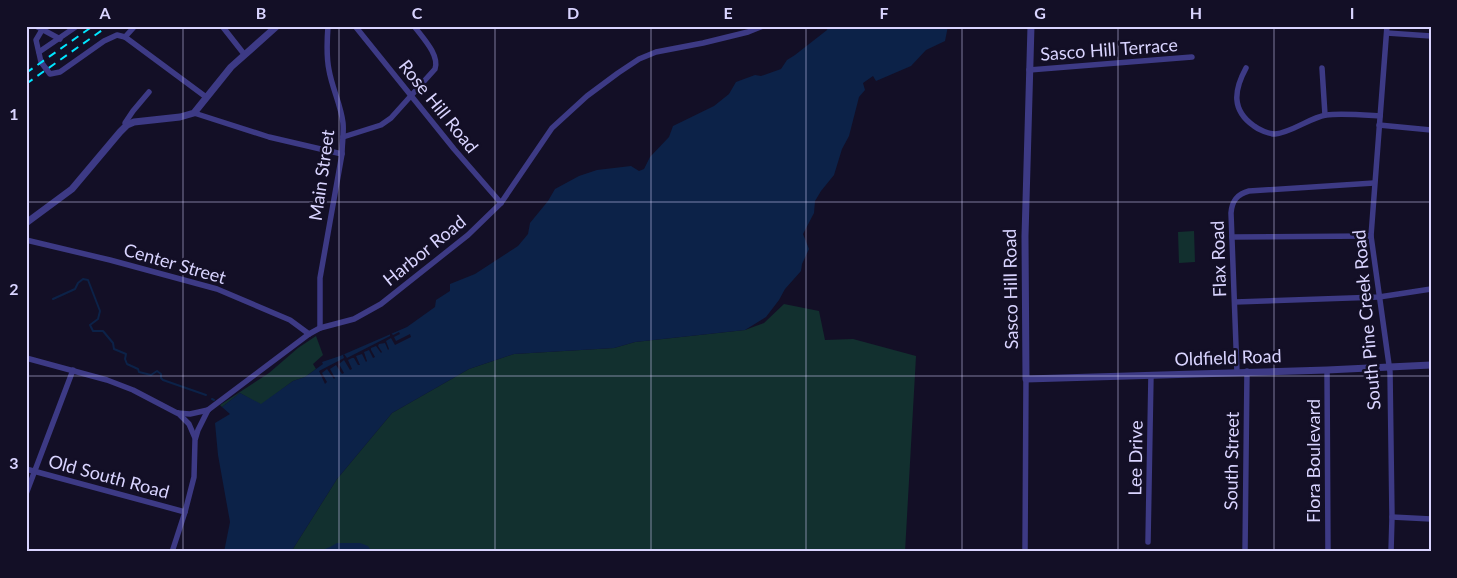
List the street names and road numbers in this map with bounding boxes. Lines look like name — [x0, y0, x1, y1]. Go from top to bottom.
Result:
street label: Sasco Hill Terrace — [1039, 33, 1179, 65]
street label: Rose Hill Road — [395, 55, 483, 157]
street label: Main Street — [304, 128, 338, 222]
street label: Harbor Road — [378, 210, 470, 290]
street label: Flax Road — [1206, 220, 1230, 298]
street label: Sasco Hill Road — [998, 229, 1022, 349]
street label: South Pine Creek Road — [1347, 229, 1385, 411]
street label: Center Street — [121, 238, 229, 288]
street label: Oldfield Road — [1174, 344, 1282, 370]
street label: Flora Boulevard — [1302, 399, 1324, 523]
street label: South Street — [1219, 411, 1243, 510]
street label: Lee Drive — [1123, 420, 1147, 496]
street label: Old South Road — [46, 449, 172, 503]

